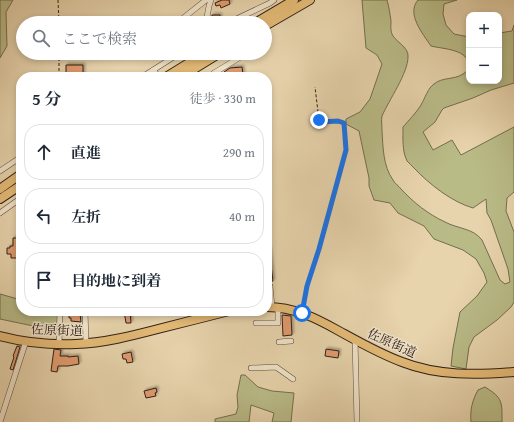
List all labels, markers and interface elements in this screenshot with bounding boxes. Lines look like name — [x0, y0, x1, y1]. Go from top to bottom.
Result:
map controls — [466, 12, 502, 84]
button: + — [466, 12, 502, 48]
search box — [16, 16, 272, 60]
icon: search — [30, 27, 52, 49]
text: ここで検索 — [62, 28, 137, 49]
button: − — [466, 48, 502, 84]
text: 5 分 — [32, 86, 62, 111]
text: 徒歩 · 330 m — [190, 89, 256, 108]
route end — [310, 111, 328, 129]
icon: ahead — [33, 141, 55, 163]
text: 直進 — [71, 142, 101, 163]
text: 290 m — [223, 143, 255, 162]
icon: left — [33, 205, 55, 227]
text: 左折 — [71, 206, 101, 227]
text: 40 m — [229, 207, 255, 226]
icon: arrive — [33, 269, 55, 291]
text: 目的地に到着 — [71, 270, 161, 291]
route start — [293, 304, 311, 322]
street label: 佐原街道 — [31, 320, 83, 340]
street label: 佐原街道 — [364, 324, 420, 362]

